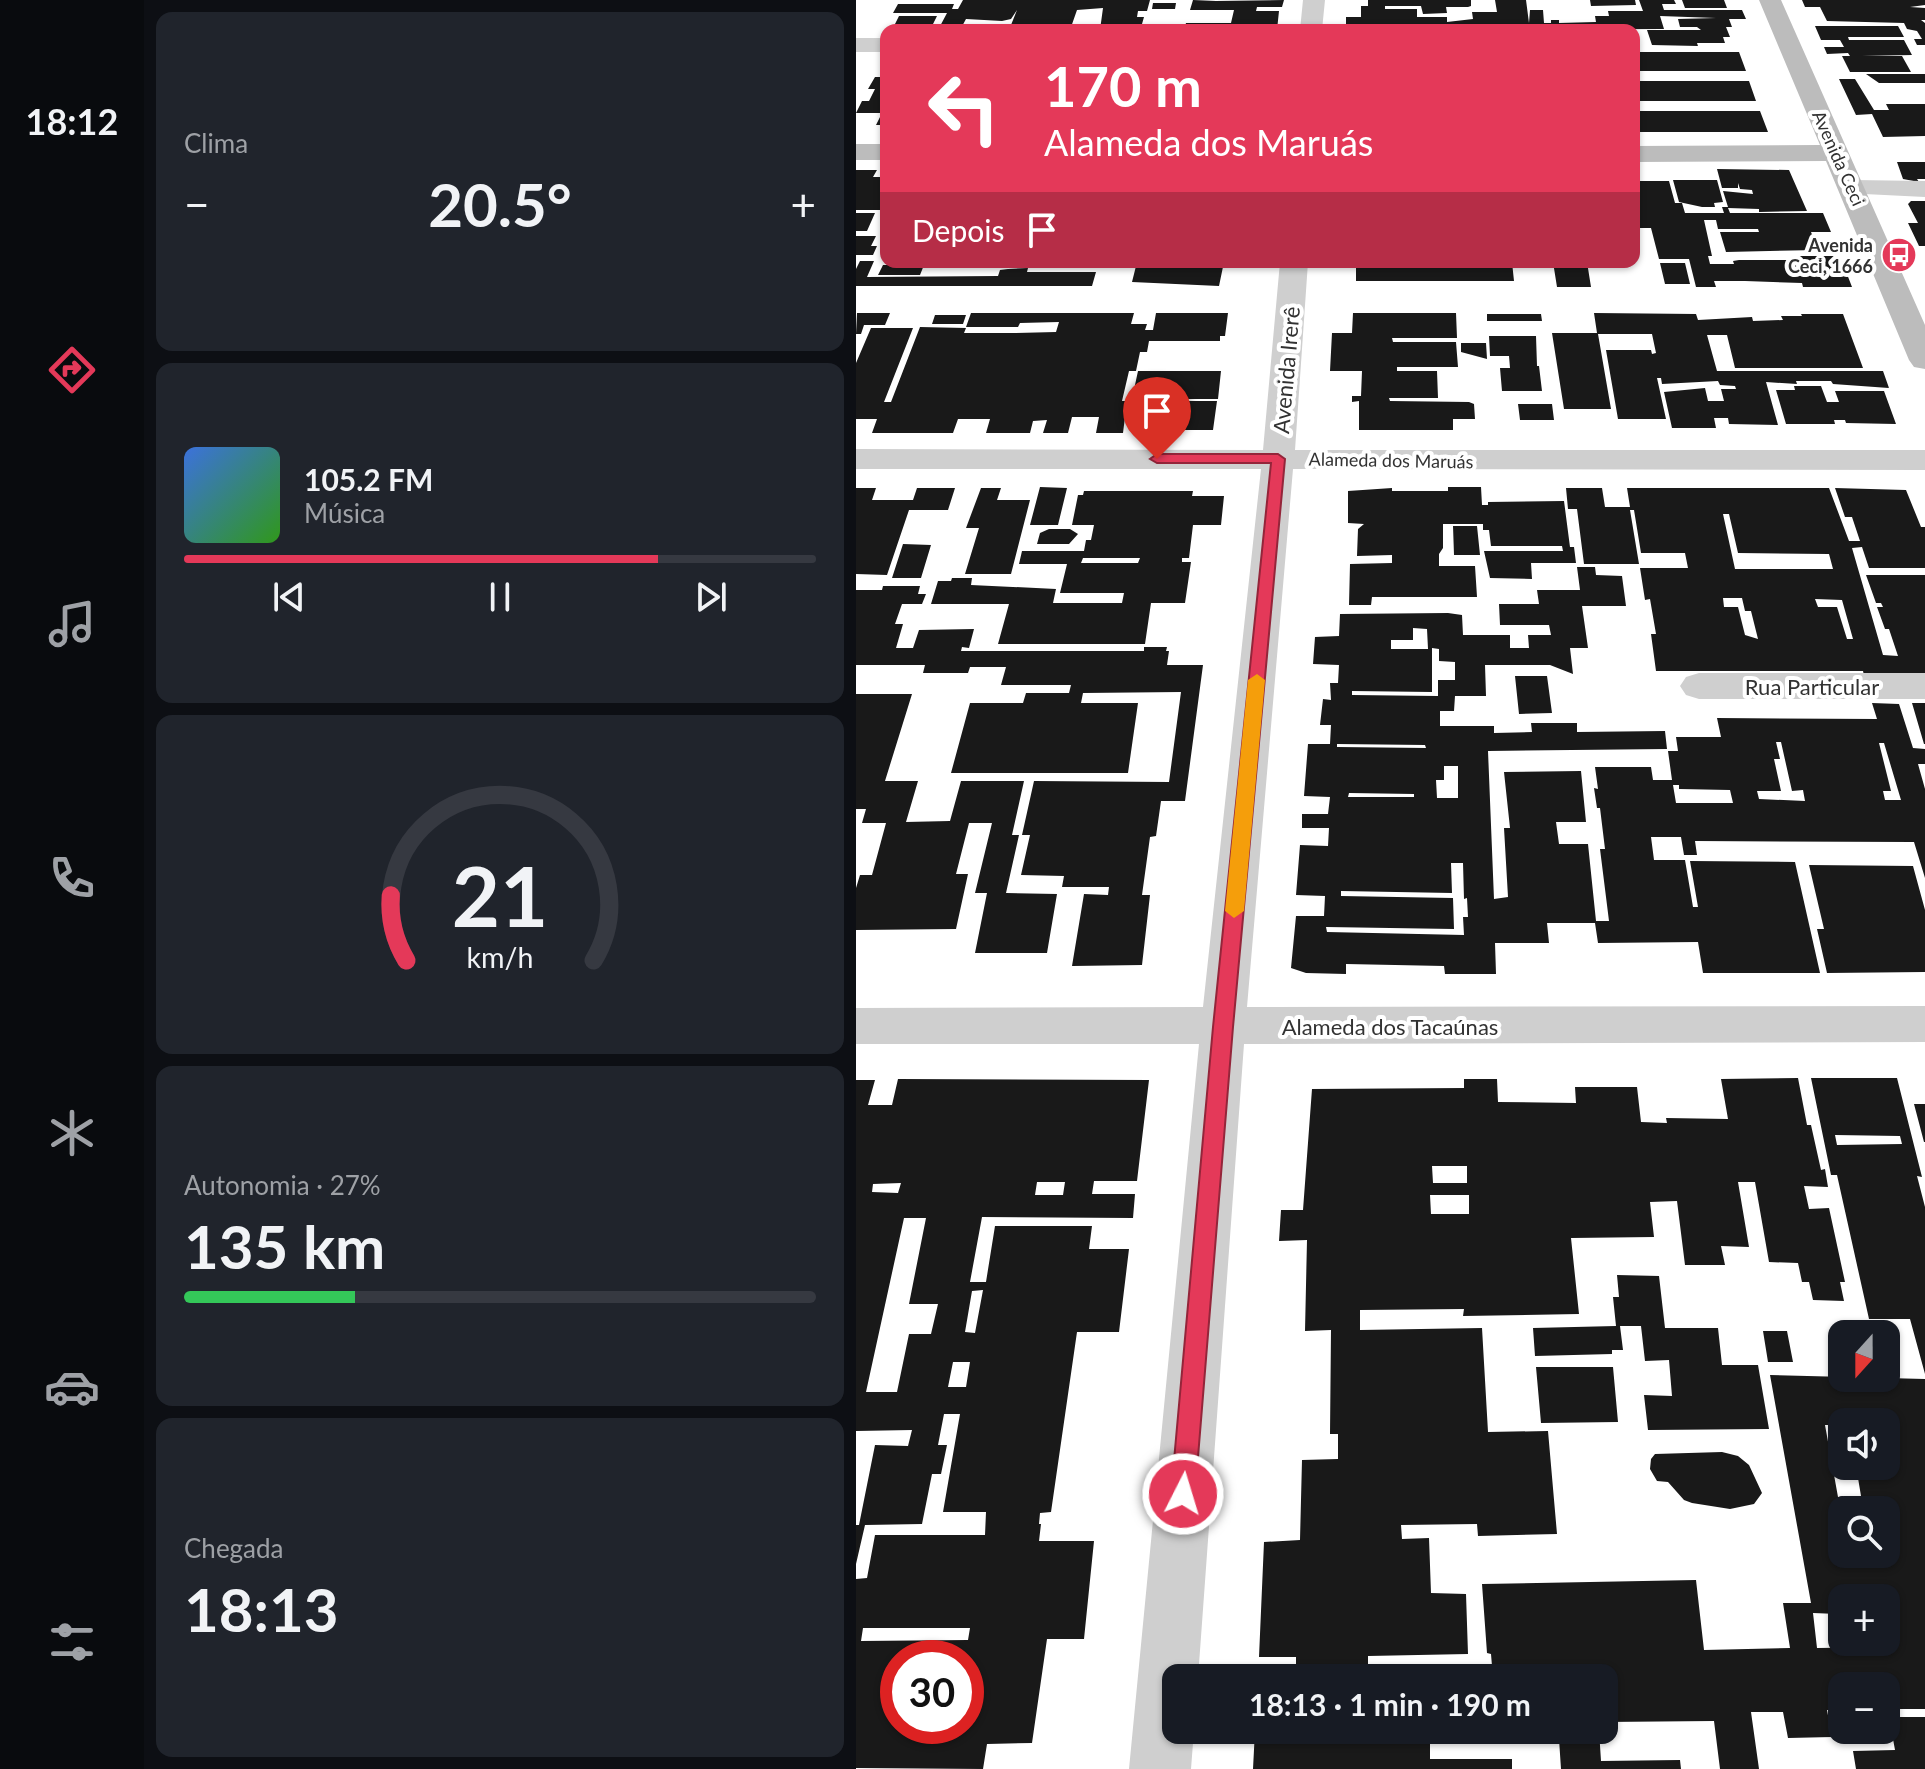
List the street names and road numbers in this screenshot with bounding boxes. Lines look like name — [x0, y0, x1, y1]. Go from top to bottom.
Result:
street label: Avenida Ceci — [1808, 107, 1870, 209]
street label: Avenida Irerê — [1267, 305, 1305, 435]
street label: Alameda dos Maruás — [1308, 448, 1474, 472]
street label: Rua Particular — [1745, 673, 1879, 700]
street label: Alameda dos Tacaúnas — [1282, 1013, 1498, 1040]

